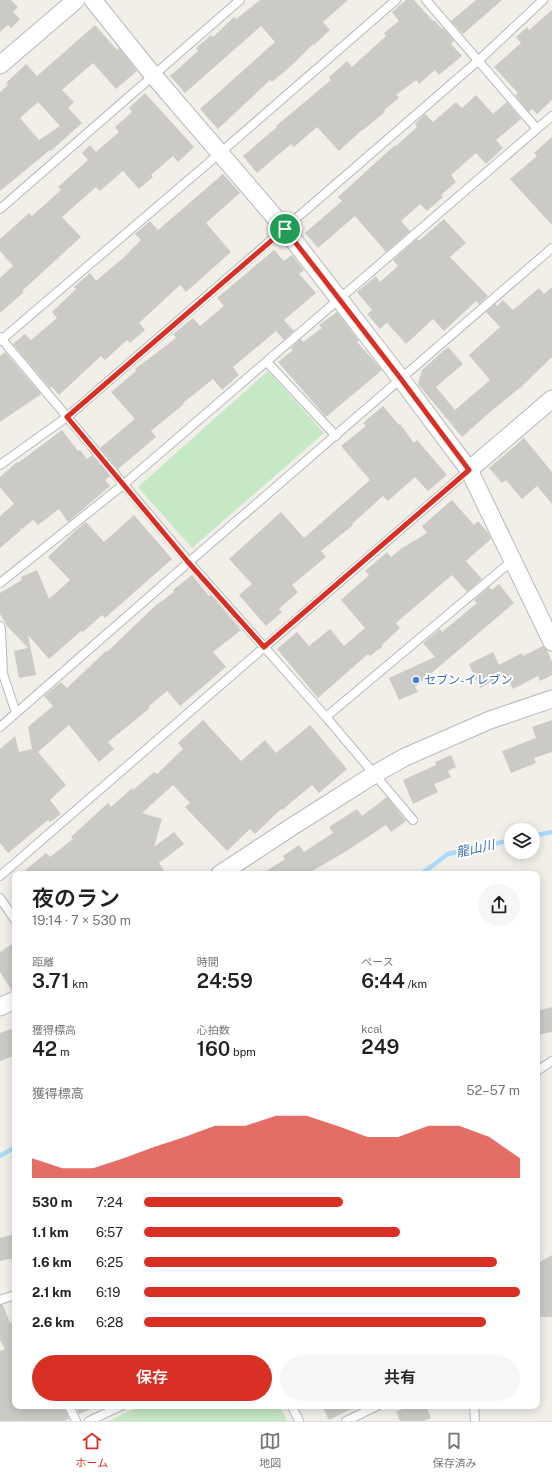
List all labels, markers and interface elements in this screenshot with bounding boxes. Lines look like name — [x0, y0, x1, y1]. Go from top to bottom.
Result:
pin — [268, 212, 302, 246]
icon: arrive — [274, 218, 296, 240]
place label: セブン-イレブン — [424, 673, 513, 687]
marker: セブン-イレブン — [411, 675, 421, 685]
map controls — [504, 823, 540, 859]
button: layers — [504, 823, 540, 859]
water label: 龍山川 — [454, 837, 498, 860]
button: share — [478, 884, 520, 926]
text: 夜のラン — [32, 885, 120, 911]
text: 19:14 · 7 × 530 m — [32, 913, 131, 928]
text: 距離 — [32, 956, 54, 968]
text: 時間 — [197, 956, 219, 968]
text: ペース — [361, 956, 394, 968]
text: 3.71 — [32, 969, 70, 993]
text: 24:59 — [197, 969, 253, 993]
text: 6:44 — [361, 969, 405, 993]
text: km — [70, 978, 88, 990]
text: /km — [405, 978, 427, 990]
text: kcal — [361, 1023, 383, 1035]
text: 獲得標高 — [32, 1024, 76, 1036]
text: 心拍数 — [197, 1024, 230, 1036]
text: 249 — [361, 1035, 399, 1059]
text: 42 — [32, 1037, 57, 1061]
text: 160 — [197, 1037, 230, 1061]
text: m — [57, 1046, 69, 1058]
text: bpm — [230, 1046, 256, 1058]
text: 52–57 m — [466, 1083, 520, 1098]
text: 獲得標高 — [32, 1086, 84, 1101]
text: 530 m — [32, 1195, 72, 1210]
text: 7:24 — [96, 1195, 123, 1210]
text: 1.1 km — [32, 1225, 69, 1240]
text: 6:57 — [96, 1225, 123, 1240]
text: 1.6 km — [32, 1255, 72, 1270]
text: 6:25 — [96, 1255, 123, 1270]
text: 2.1 km — [32, 1285, 71, 1300]
text: 6:19 — [96, 1285, 120, 1300]
text: 2.6 km — [32, 1315, 74, 1330]
text: 6:28 — [96, 1315, 123, 1330]
button: 保存 — [32, 1355, 272, 1401]
button: 共有 — [280, 1355, 520, 1401]
tab: ホーム — [76, 1430, 108, 1470]
tab: 地図 — [259, 1430, 281, 1470]
tab: 保存済み — [432, 1430, 476, 1470]

